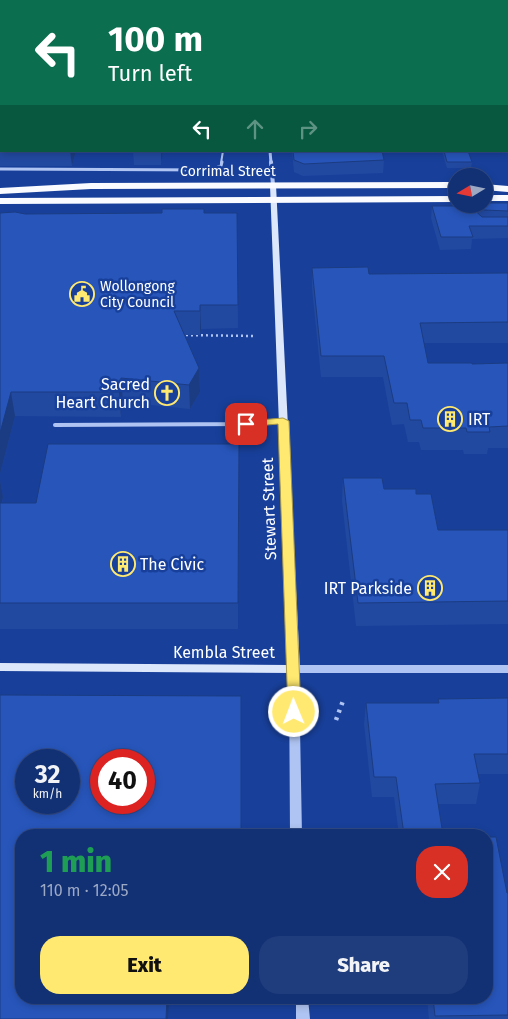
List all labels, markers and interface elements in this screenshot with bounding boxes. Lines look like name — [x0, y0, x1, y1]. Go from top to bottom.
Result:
text: 100 m — [108, 18, 203, 60]
icon: left — [25, 20, 90, 85]
text: Turn left — [108, 60, 192, 87]
icon: left — [188, 115, 216, 143]
icon: ahead — [241, 115, 269, 143]
icon: right — [294, 115, 322, 143]
street label: Corrimal Street — [180, 163, 277, 180]
north arrow — [448, 168, 492, 212]
map controls — [448, 168, 493, 213]
place label: Wollongong City Council — [100, 278, 176, 311]
public building icon: Wollongong City Council — [69, 281, 95, 307]
place label: Sacred Heart Church — [55, 375, 150, 412]
church icon: Sacred Heart Church — [154, 380, 180, 406]
pin — [225, 403, 267, 445]
building icon: IRT — [437, 406, 463, 432]
icon: arrive — [232, 410, 260, 438]
place label: IRT — [468, 410, 491, 429]
street label: Stewart Street — [258, 457, 280, 561]
building icon: The Civic — [110, 551, 136, 577]
place label: The Civic — [140, 555, 204, 574]
building icon: IRT Parkside — [417, 575, 443, 601]
place label: IRT Parkside — [324, 579, 412, 598]
street label: Kembla Street — [173, 643, 275, 662]
position arrow — [267, 685, 319, 737]
speed limit sign: 40 — [90, 749, 155, 814]
text: 32 — [35, 760, 60, 790]
text: km/h — [33, 787, 62, 801]
text: 1 min — [40, 844, 112, 880]
button: close — [416, 846, 468, 898]
text: 110 m · 12:05 — [40, 881, 128, 900]
button: Exit — [40, 936, 249, 994]
button: Share — [259, 936, 468, 994]

